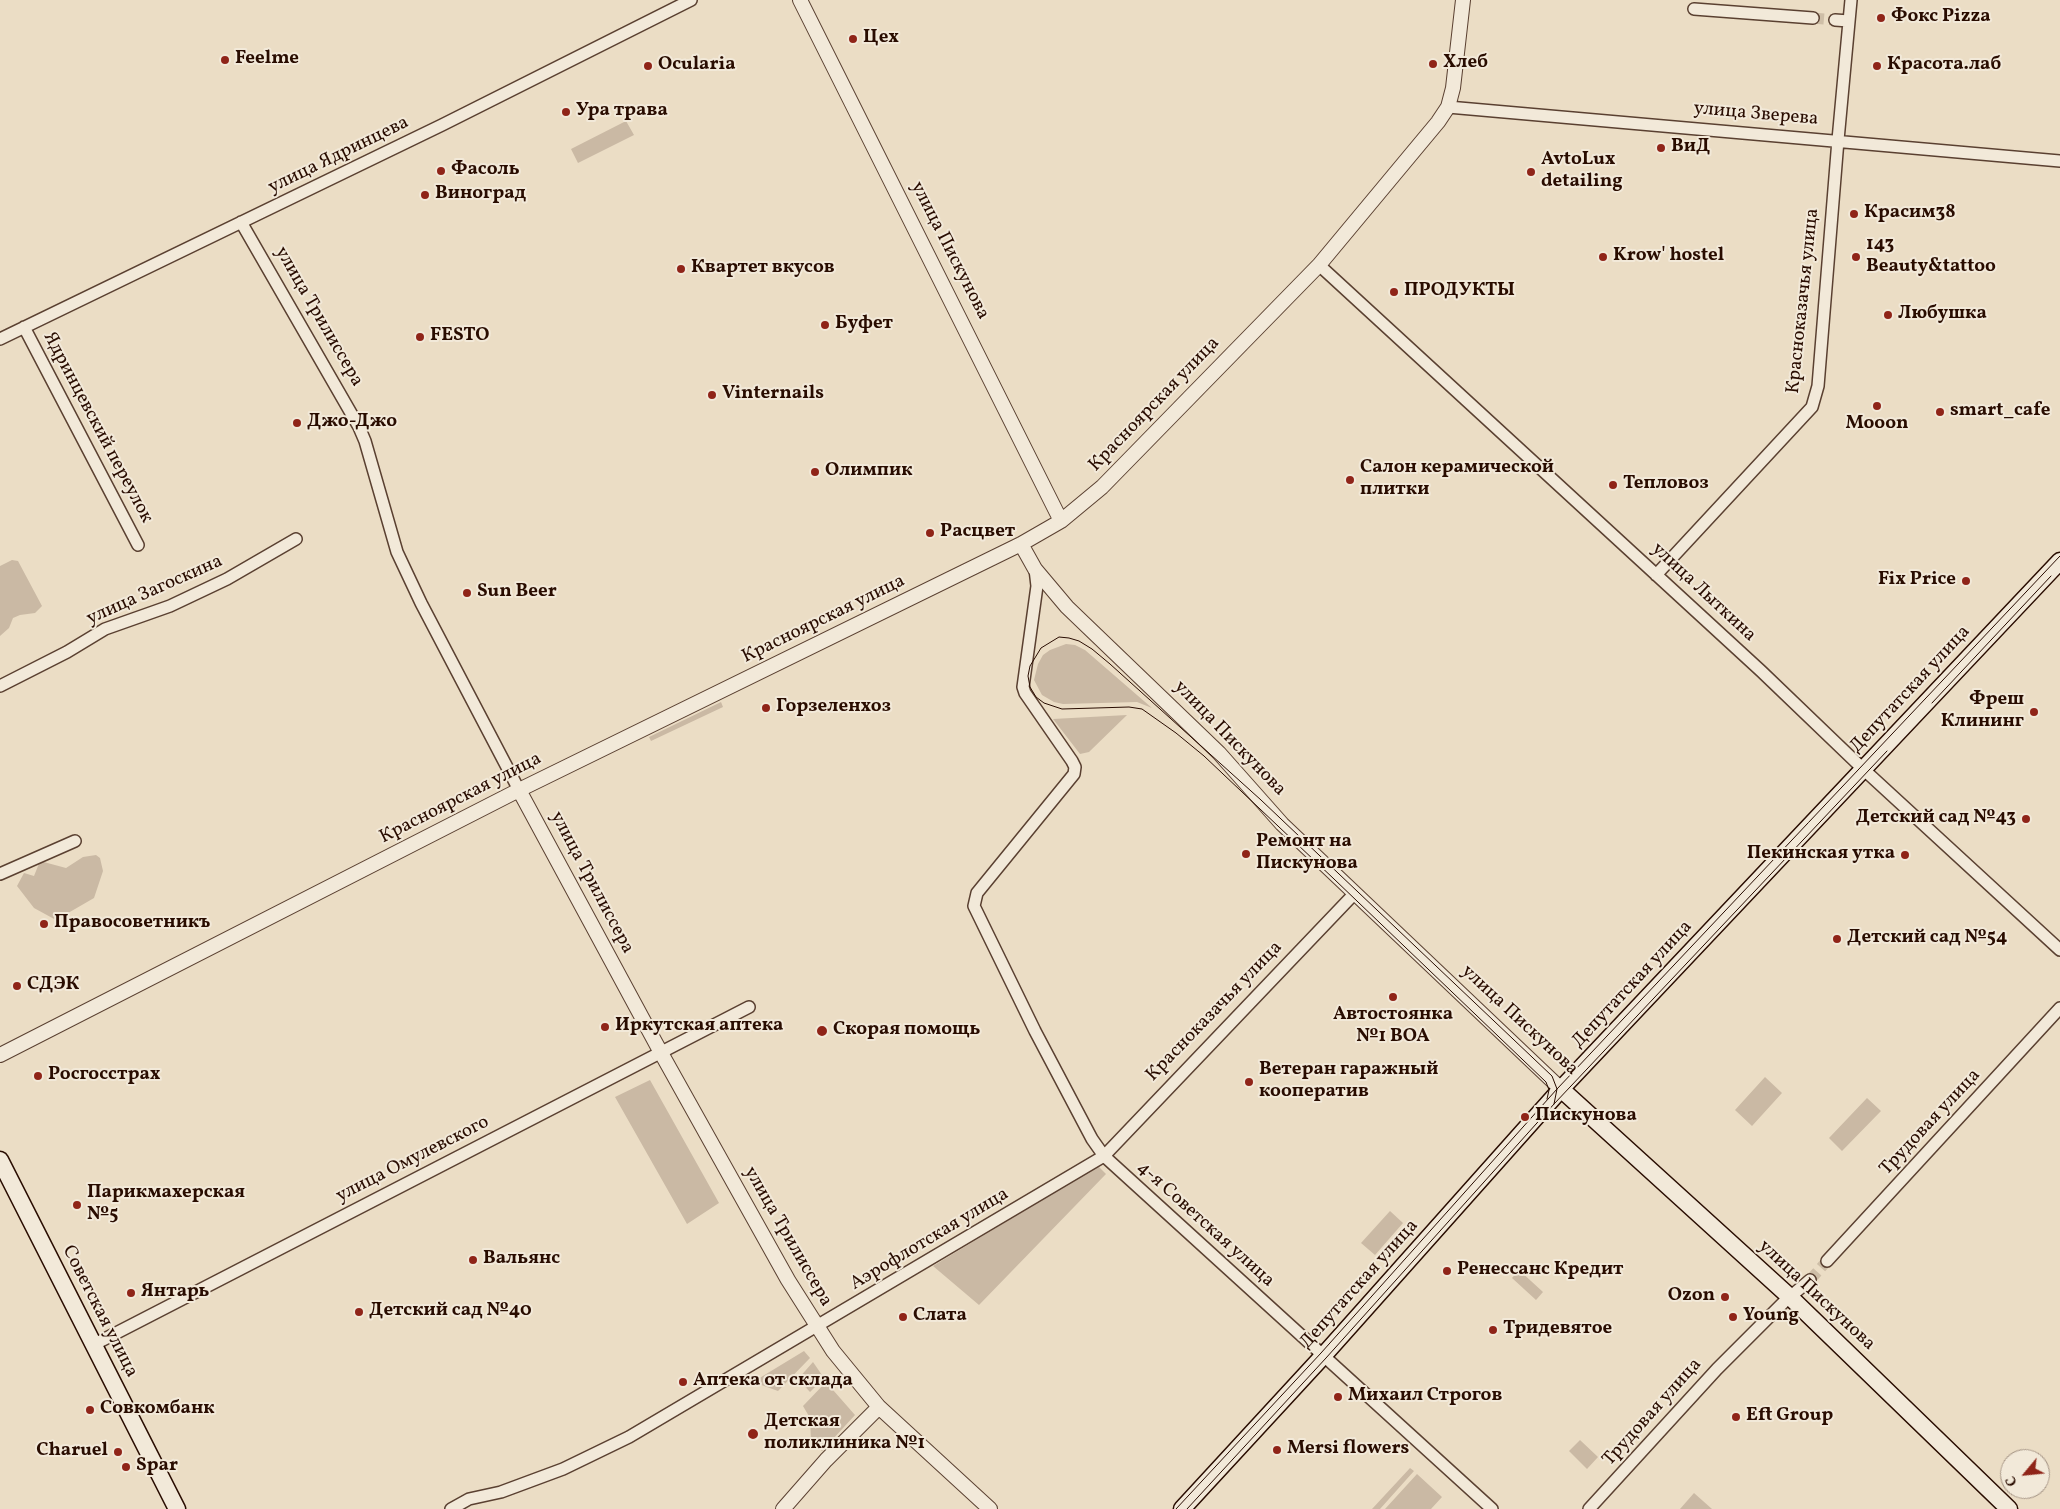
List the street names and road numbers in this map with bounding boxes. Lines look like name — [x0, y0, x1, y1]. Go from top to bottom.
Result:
street label: улица Зверева — [1693, 98, 1819, 132]
street label: улица Ядринцева — [265, 112, 413, 200]
street label: улица Пискунова — [904, 178, 994, 324]
street label: Красноказачья улица — [1783, 207, 1825, 395]
street label: улица Трилиссера — [269, 243, 367, 391]
street label: Ядринцевский переулок — [37, 329, 157, 527]
street label: Красноярская улица — [1085, 333, 1225, 477]
street label: улица Лыткина — [1646, 539, 1760, 647]
street label: улица Загоскина — [83, 551, 227, 631]
street label: Красноярская улица — [739, 571, 909, 669]
street label: Депутатская улица — [1846, 621, 1976, 759]
street label: улица Пискунова — [1168, 676, 1290, 802]
street label: Красноярская улица — [376, 748, 546, 850]
street label: улица Трилиссера — [544, 808, 638, 958]
street label: Депутатская улица — [1568, 916, 1698, 1054]
street label: Красноказачья улица — [1142, 937, 1288, 1087]
street label: улица Пискунова — [1456, 961, 1582, 1081]
street label: Трудовая улица — [1876, 1065, 1986, 1181]
street label: улица Омулевского — [333, 1112, 493, 1208]
street label: 4-я Советская улица — [1131, 1157, 1279, 1293]
street label: улица Трилиссера — [738, 1163, 836, 1311]
street label: Аэрофлотская улица — [847, 1184, 1013, 1296]
street label: Депутатская улица — [1296, 1216, 1424, 1354]
street label: улица Пискунова — [1753, 1236, 1879, 1356]
street label: Советская улица — [56, 1242, 142, 1382]
street label: Трудовая улица — [1599, 1354, 1707, 1472]

